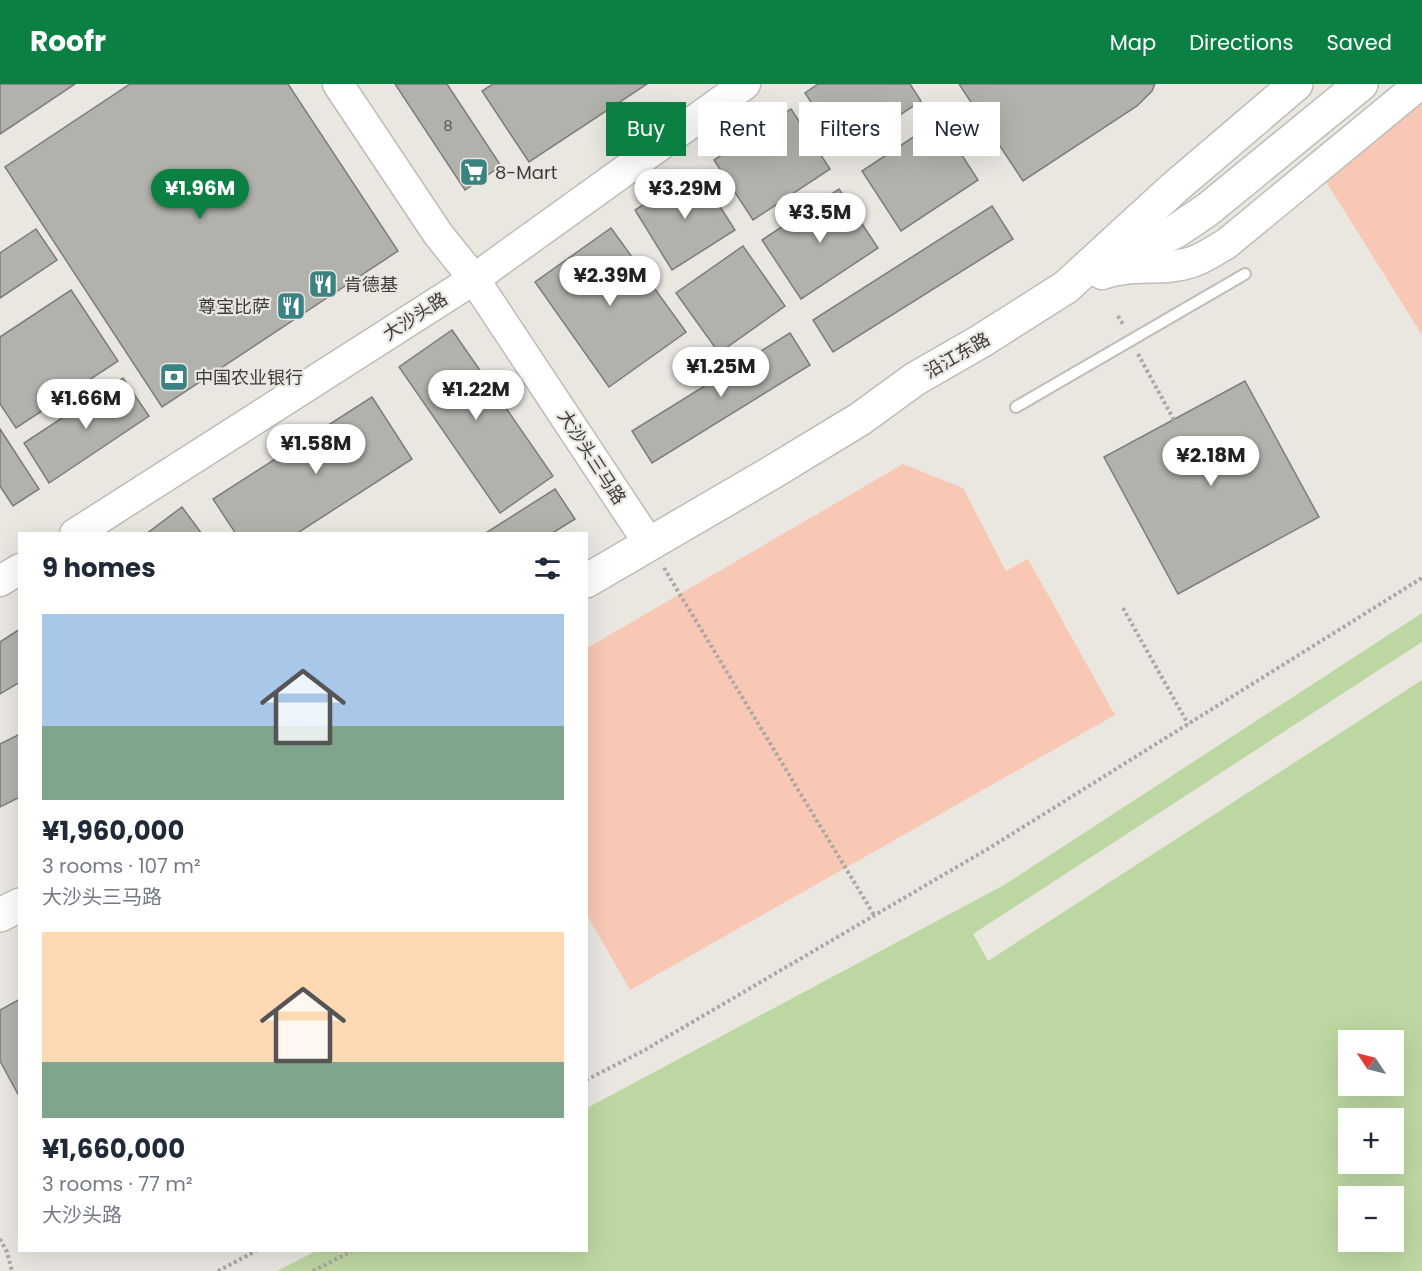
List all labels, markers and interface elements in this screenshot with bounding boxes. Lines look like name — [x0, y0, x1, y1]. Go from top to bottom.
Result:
text: Roofr — [30, 22, 106, 61]
text: Map — [1110, 28, 1156, 57]
text: Directions — [1189, 28, 1293, 57]
text: Saved — [1326, 28, 1392, 57]
chip: Buy — [606, 102, 686, 156]
chip: Rent — [698, 102, 787, 156]
chip: Filters — [799, 102, 901, 156]
chip: New — [913, 102, 1000, 156]
house number: 8 — [443, 115, 453, 136]
supermarket icon: 8-Mart — [458, 156, 490, 188]
place label: 8-Mart — [495, 160, 557, 185]
pin: ¥1.96M — [151, 169, 249, 220]
pin: ¥3.29M — [636, 169, 734, 220]
text: ¥1.96M — [165, 174, 235, 202]
text: ¥3.29M — [648, 174, 722, 202]
pin: ¥3.5M — [778, 193, 862, 244]
text: ¥3.5M — [789, 198, 851, 226]
pin: ¥2.39M — [561, 256, 659, 307]
text: ¥2.39M — [573, 261, 647, 289]
restaurant icon: 肯德基 — [307, 268, 339, 300]
place label: 肯德基 — [344, 272, 398, 297]
street label: 大沙头路 — [378, 286, 452, 346]
restaurant icon: 尊宝比萨 — [275, 290, 307, 322]
place label: 尊宝比萨 — [198, 294, 270, 319]
street label: 沿江东路 — [920, 326, 994, 384]
pin: ¥1.25M — [672, 347, 770, 398]
text: ¥1.25M — [686, 352, 756, 380]
bank icon: 中国农业银行 — [158, 361, 190, 393]
place label: 中国农业银行 — [195, 365, 303, 390]
pin: ¥1.22M — [427, 370, 525, 421]
text: ¥1.22M — [442, 375, 510, 403]
pin: ¥1.66M — [37, 379, 135, 430]
text: ¥1.66M — [51, 384, 121, 412]
street label: 大沙头三马路 — [552, 405, 632, 509]
pin: ¥1.58M — [267, 424, 365, 475]
text: ¥1.58M — [281, 429, 351, 457]
pin: ¥2.18M — [1162, 436, 1260, 487]
text: ¥2.18M — [1176, 441, 1246, 469]
text: 9 homes — [42, 550, 156, 586]
icon: filters — [531, 552, 564, 585]
icon: home — [249, 653, 357, 761]
text: ¥1,960,000 — [42, 813, 185, 849]
text: 3 rooms · 107 m² — [42, 852, 201, 880]
text: 大沙头三马路 — [42, 883, 162, 911]
icon: home — [249, 971, 357, 1079]
north arrow — [1338, 1030, 1404, 1096]
map controls — [1338, 1030, 1404, 1252]
button: + — [1338, 1108, 1404, 1174]
text: ¥1,660,000 — [42, 1131, 185, 1167]
text: 3 rooms · 77 m² — [42, 1170, 193, 1198]
button: − — [1338, 1186, 1404, 1252]
text: 大沙头路 — [42, 1201, 122, 1229]

